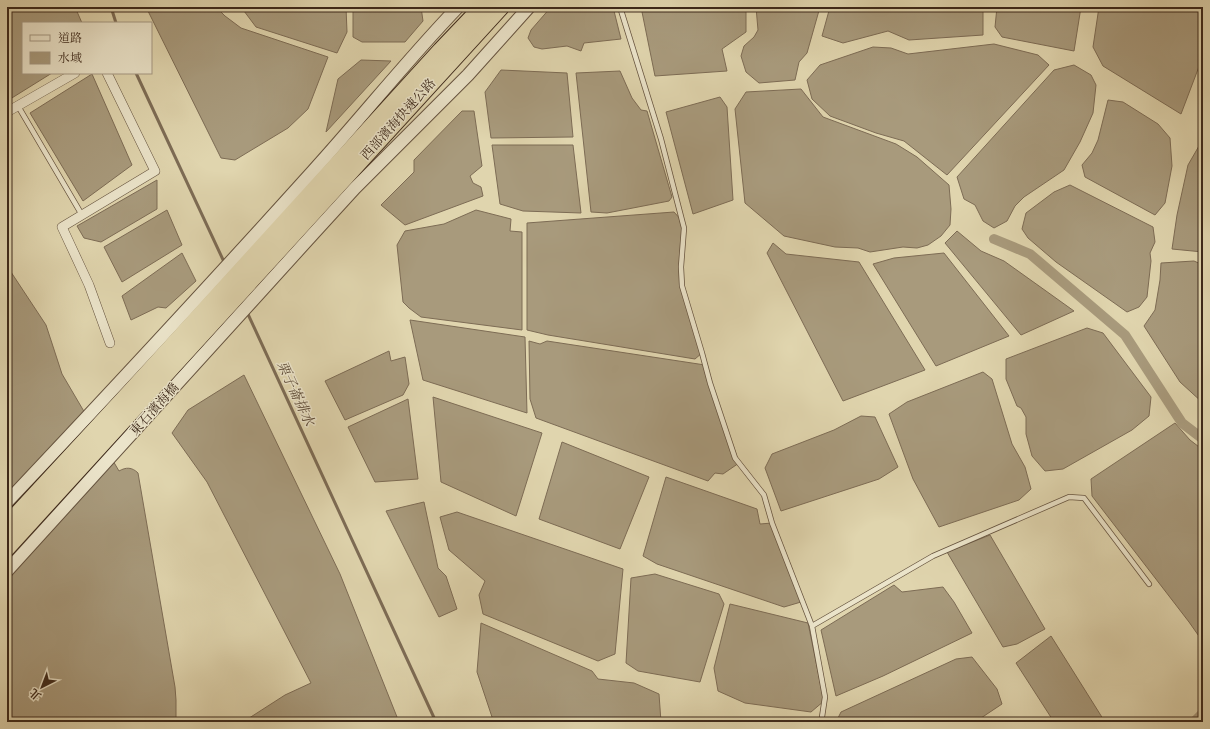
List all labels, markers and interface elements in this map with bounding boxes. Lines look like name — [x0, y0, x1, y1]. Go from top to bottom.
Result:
legend — [22, 22, 152, 74]
text: 道路 — [58, 30, 82, 46]
text: 水域 — [58, 50, 82, 66]
street label: 西部濱海快速公路 — [357, 75, 439, 163]
water label: 栗子崙排水 — [273, 357, 320, 430]
street label: 東石濱海橋 — [126, 379, 182, 439]
north arrow — [22, 667, 62, 707]
text: 北 — [27, 686, 44, 703]

